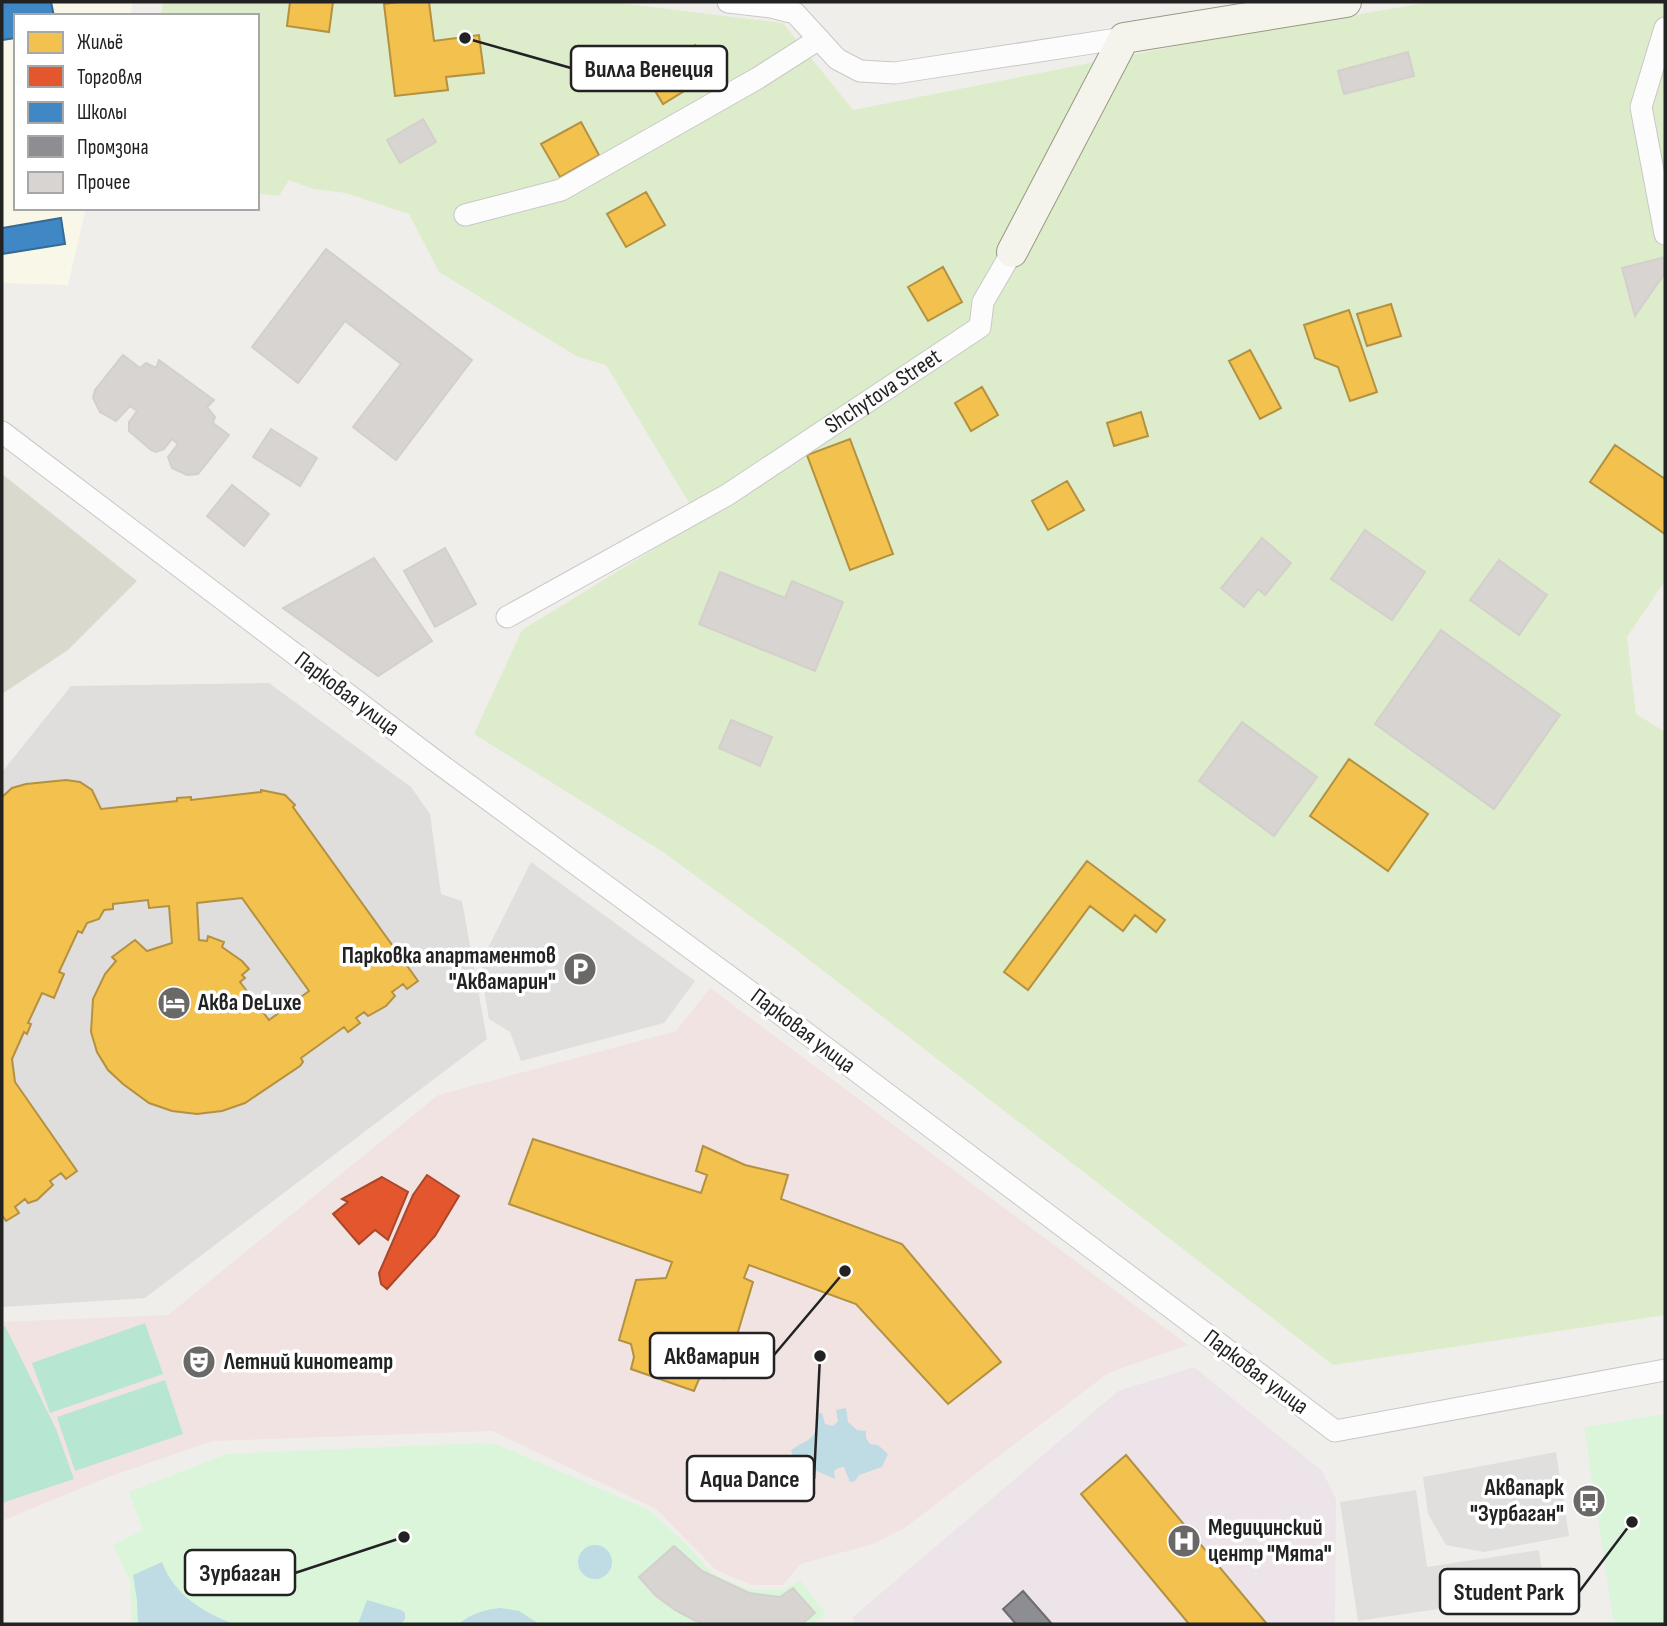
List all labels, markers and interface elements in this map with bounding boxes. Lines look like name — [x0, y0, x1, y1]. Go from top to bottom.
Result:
legend — [14, 14, 259, 210]
text: Жильё — [77, 30, 123, 55]
callout: Вилла Венеция — [571, 46, 727, 91]
text: Вилла Венеция — [585, 55, 713, 84]
text: Торговля — [77, 65, 142, 90]
text: Школы — [77, 100, 127, 125]
text: Промзона — [77, 135, 148, 160]
text: Прочее — [77, 170, 130, 195]
street label: Shchytova Street — [820, 343, 947, 440]
street label: Парковая улица — [289, 646, 405, 742]
place label: Парковка апартаментов "Аквамарин" — [342, 942, 556, 996]
parking icon: Парковка апартаментов "Аквамарин" — [561, 950, 599, 988]
street label: Парковая улица — [745, 983, 861, 1079]
hotel icon: Аква DeLuxe — [155, 984, 193, 1022]
place label: Аква DeLuxe — [197, 989, 302, 1017]
street label: Парковая улица — [1198, 1324, 1314, 1420]
callout: Аквамарин — [650, 1333, 774, 1378]
text: Аквамарин — [663, 1342, 760, 1371]
theatre icon: Летний кинотеатр — [180, 1343, 218, 1381]
place label: Летний кинотеатр — [223, 1348, 393, 1376]
callout: Aqua Dance — [687, 1456, 814, 1501]
text: Aqua Dance — [699, 1465, 800, 1494]
place label: Аквапарк "Зурбаган" — [1470, 1474, 1564, 1528]
bus stop icon: Аквапарк "Зурбаган" — [1570, 1482, 1608, 1520]
place label: Медицинский центр "Мята" — [1208, 1514, 1332, 1568]
hospital icon: Медицинский центр "Мята" — [1165, 1522, 1203, 1560]
callout: Зурбаган — [185, 1550, 295, 1595]
text: Зурбаган — [199, 1559, 281, 1588]
callout: Student Park — [1440, 1569, 1579, 1614]
text: Student Park — [1454, 1578, 1564, 1607]

